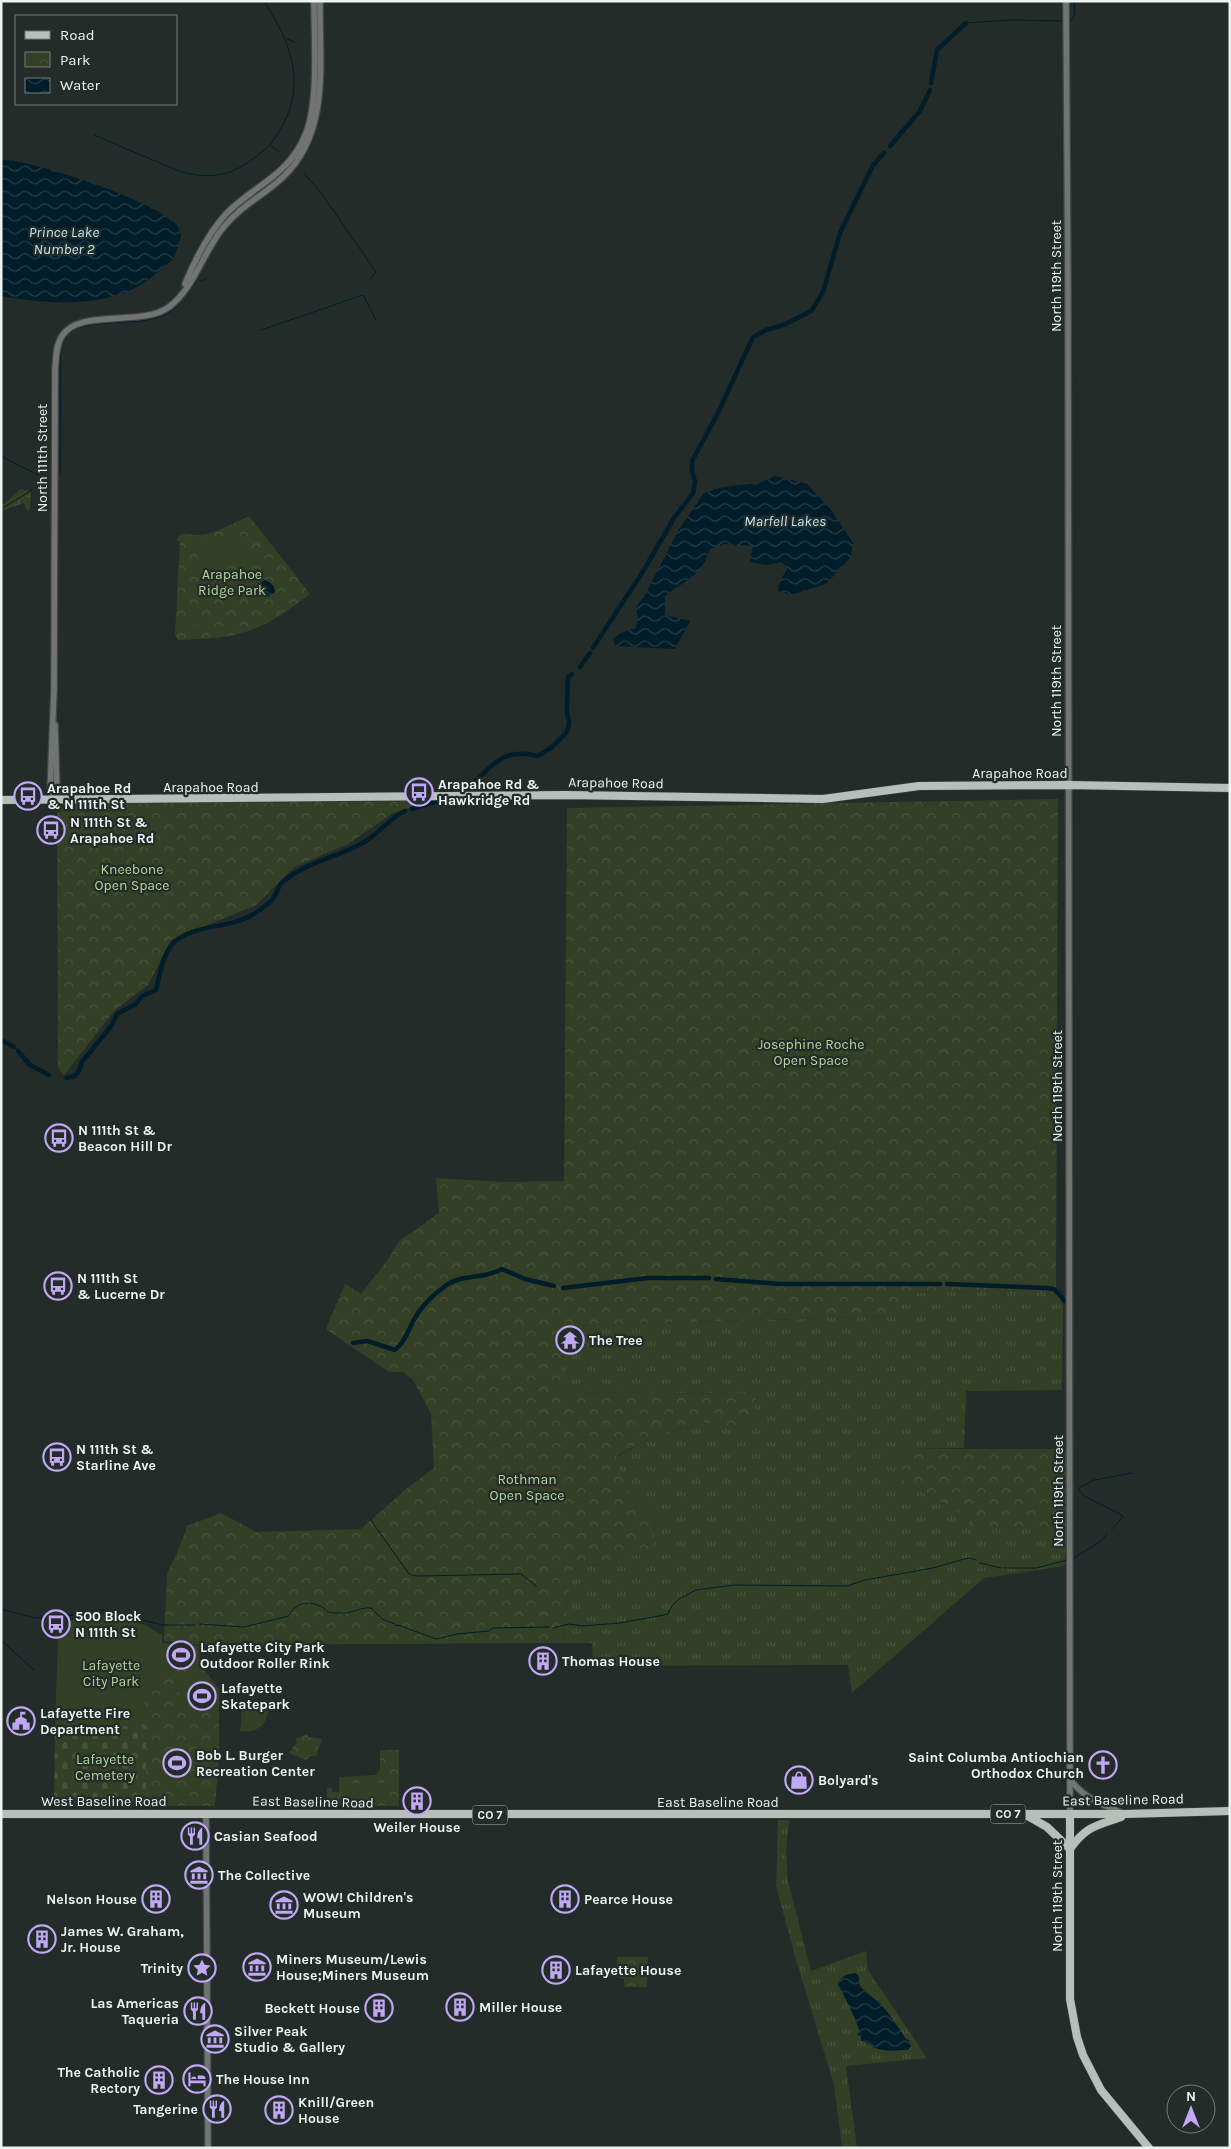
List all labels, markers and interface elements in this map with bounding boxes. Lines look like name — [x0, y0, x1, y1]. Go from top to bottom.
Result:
legend — [15, 15, 178, 105]
text: Road — [60, 26, 95, 44]
text: Park — [60, 51, 90, 69]
text: Water — [60, 76, 101, 94]
street label: North 119th Street — [1048, 220, 1065, 332]
water label: Prince Lake Number 2 — [29, 223, 99, 258]
street label: North 111th Street — [34, 404, 51, 512]
water label: Marfell Lakes — [744, 512, 826, 530]
park label: Arapahoe Ridge Park — [198, 566, 266, 599]
street label: North 119th Street — [1048, 625, 1065, 737]
street label: Arapahoe Road — [972, 765, 1068, 782]
street label: Arapahoe Road — [568, 774, 664, 792]
place label: Arapahoe Rd & Hawkridge Rd — [438, 776, 539, 809]
bus stop icon: Arapahoe Rd & Hawkridge Rd — [404, 777, 434, 807]
street label: Arapahoe Road — [163, 779, 259, 796]
place label: Arapahoe Rd & N 111th St — [47, 780, 131, 813]
bus stop icon: Arapahoe Rd & N 111th St — [13, 781, 43, 811]
place label: N 111th St & Arapahoe Rd — [70, 814, 154, 847]
bus stop icon: N 111th St & Arapahoe Rd — [36, 815, 66, 845]
park label: Kneebone Open Space — [95, 861, 169, 894]
street label: North 119th Street — [1049, 1030, 1066, 1142]
park label: Josephine Roche Open Space — [758, 1036, 864, 1069]
place label: N 111th St & Beacon Hill Dr — [78, 1122, 172, 1155]
bus stop icon: N 111th St & Beacon Hill Dr — [44, 1123, 74, 1153]
place label: N 111th St & Lucerne Dr — [77, 1270, 165, 1303]
bus stop icon: N 111th St & Lucerne Dr — [43, 1271, 73, 1301]
temple icon: The Tree — [555, 1325, 585, 1355]
place label: The Tree — [589, 1332, 643, 1349]
street label: North 119th Street — [1050, 1435, 1067, 1547]
place label: N 111th St & Starline Ave — [76, 1441, 156, 1474]
bus stop icon: N 111th St & Starline Ave — [42, 1442, 72, 1472]
park label: Rothman Open Space — [490, 1471, 564, 1504]
place label: 500 Block N 111th St — [75, 1608, 142, 1641]
bus stop icon: 500 Block N 111th St — [41, 1609, 71, 1639]
place label: Lafayette City Park Outdoor Roller Rink — [200, 1639, 331, 1672]
sports icon: Lafayette City Park Outdoor Roller Rink — [166, 1640, 196, 1670]
building icon: Thomas House — [528, 1646, 558, 1676]
place label: Thomas House — [562, 1653, 660, 1670]
park label: Lafayette City Park — [82, 1657, 140, 1690]
place label: Lafayette Skatepark — [221, 1680, 291, 1713]
sports icon: Lafayette Skatepark — [187, 1681, 217, 1711]
place label: Lafayette Fire Department — [40, 1705, 130, 1738]
public building icon: Lafayette Fire Department — [6, 1706, 36, 1736]
place label: Bob L. Burger Recreation Center — [196, 1747, 315, 1780]
sports icon: Bob L. Burger Recreation Center — [162, 1748, 192, 1778]
place label: Saint Columba Antiochian Orthodox Church — [908, 1749, 1084, 1782]
church icon: Saint Columba Antiochian Orthodox Church — [1088, 1750, 1118, 1780]
park label: Lafayette Cemetery — [75, 1751, 136, 1784]
shop icon: Bolyard's — [784, 1765, 814, 1795]
place label: Bolyard's — [818, 1772, 879, 1789]
building icon: Weiler House — [402, 1786, 432, 1816]
street label: East Baseline Road — [1062, 1790, 1184, 1810]
street label: East Baseline Road — [252, 1792, 374, 1812]
street label: West Baseline Road — [41, 1793, 167, 1810]
street label: East Baseline Road — [657, 1794, 779, 1811]
road number: CO 7 — [990, 1805, 1026, 1824]
road number: CO 7 — [472, 1806, 508, 1824]
place label: Weiler House — [374, 1819, 460, 1836]
restaurant icon: Casian Seafood — [180, 1821, 210, 1851]
place label: Casian Seafood — [214, 1828, 318, 1845]
street label: North 119th Street — [1049, 1840, 1066, 1952]
museum icon: The Collective — [184, 1860, 214, 1890]
place label: The Collective — [218, 1867, 310, 1884]
building icon: Nelson House — [141, 1884, 171, 1914]
building icon: Pearce House — [550, 1884, 580, 1914]
place label: WOW! Children's Museum — [303, 1889, 413, 1922]
museum icon: WOW! Children's Museum — [269, 1890, 299, 1920]
place label: Nelson House — [46, 1891, 137, 1908]
place label: Pearce House — [584, 1891, 673, 1908]
place label: James W. Graham, Jr. House — [61, 1923, 184, 1956]
building icon: James W. Graham, Jr. House — [27, 1924, 57, 1954]
place label: Miners Museum/Lewis House;Miners Museum — [276, 1951, 429, 1984]
museum icon: Miners Museum/Lewis House;Miners Museum — [242, 1952, 272, 1982]
place icon: Trinity — [187, 1953, 217, 1983]
building icon: Lafayette House — [541, 1955, 571, 1985]
place label: Trinity — [141, 1960, 183, 1977]
place label: Lafayette House — [575, 1962, 681, 1979]
building icon: Miller House — [445, 1992, 475, 2022]
building icon: Beckett House — [364, 1993, 394, 2023]
place label: Las Americas Taqueria — [90, 1995, 179, 2028]
restaurant icon: Las Americas Taqueria — [183, 1996, 213, 2026]
place label: Miller House — [479, 1999, 562, 2016]
place label: Beckett House — [264, 2000, 360, 2017]
place label: Silver Peak Studio & Gallery — [234, 2023, 345, 2056]
museum icon: Silver Peak Studio & Gallery — [200, 2024, 230, 2054]
place label: The Catholic Rectory — [57, 2064, 140, 2097]
hotel icon: The House Inn — [182, 2064, 212, 2094]
building icon: The Catholic Rectory — [144, 2065, 174, 2095]
place label: The House Inn — [216, 2071, 310, 2088]
north arrow — [1166, 2084, 1216, 2134]
text: N — [1186, 2088, 1196, 2105]
restaurant icon: Tangerine — [202, 2094, 232, 2124]
place label: Knill/Green House — [298, 2094, 374, 2127]
building icon: Knill/Green House — [264, 2095, 294, 2125]
place label: Tangerine — [133, 2101, 198, 2118]

